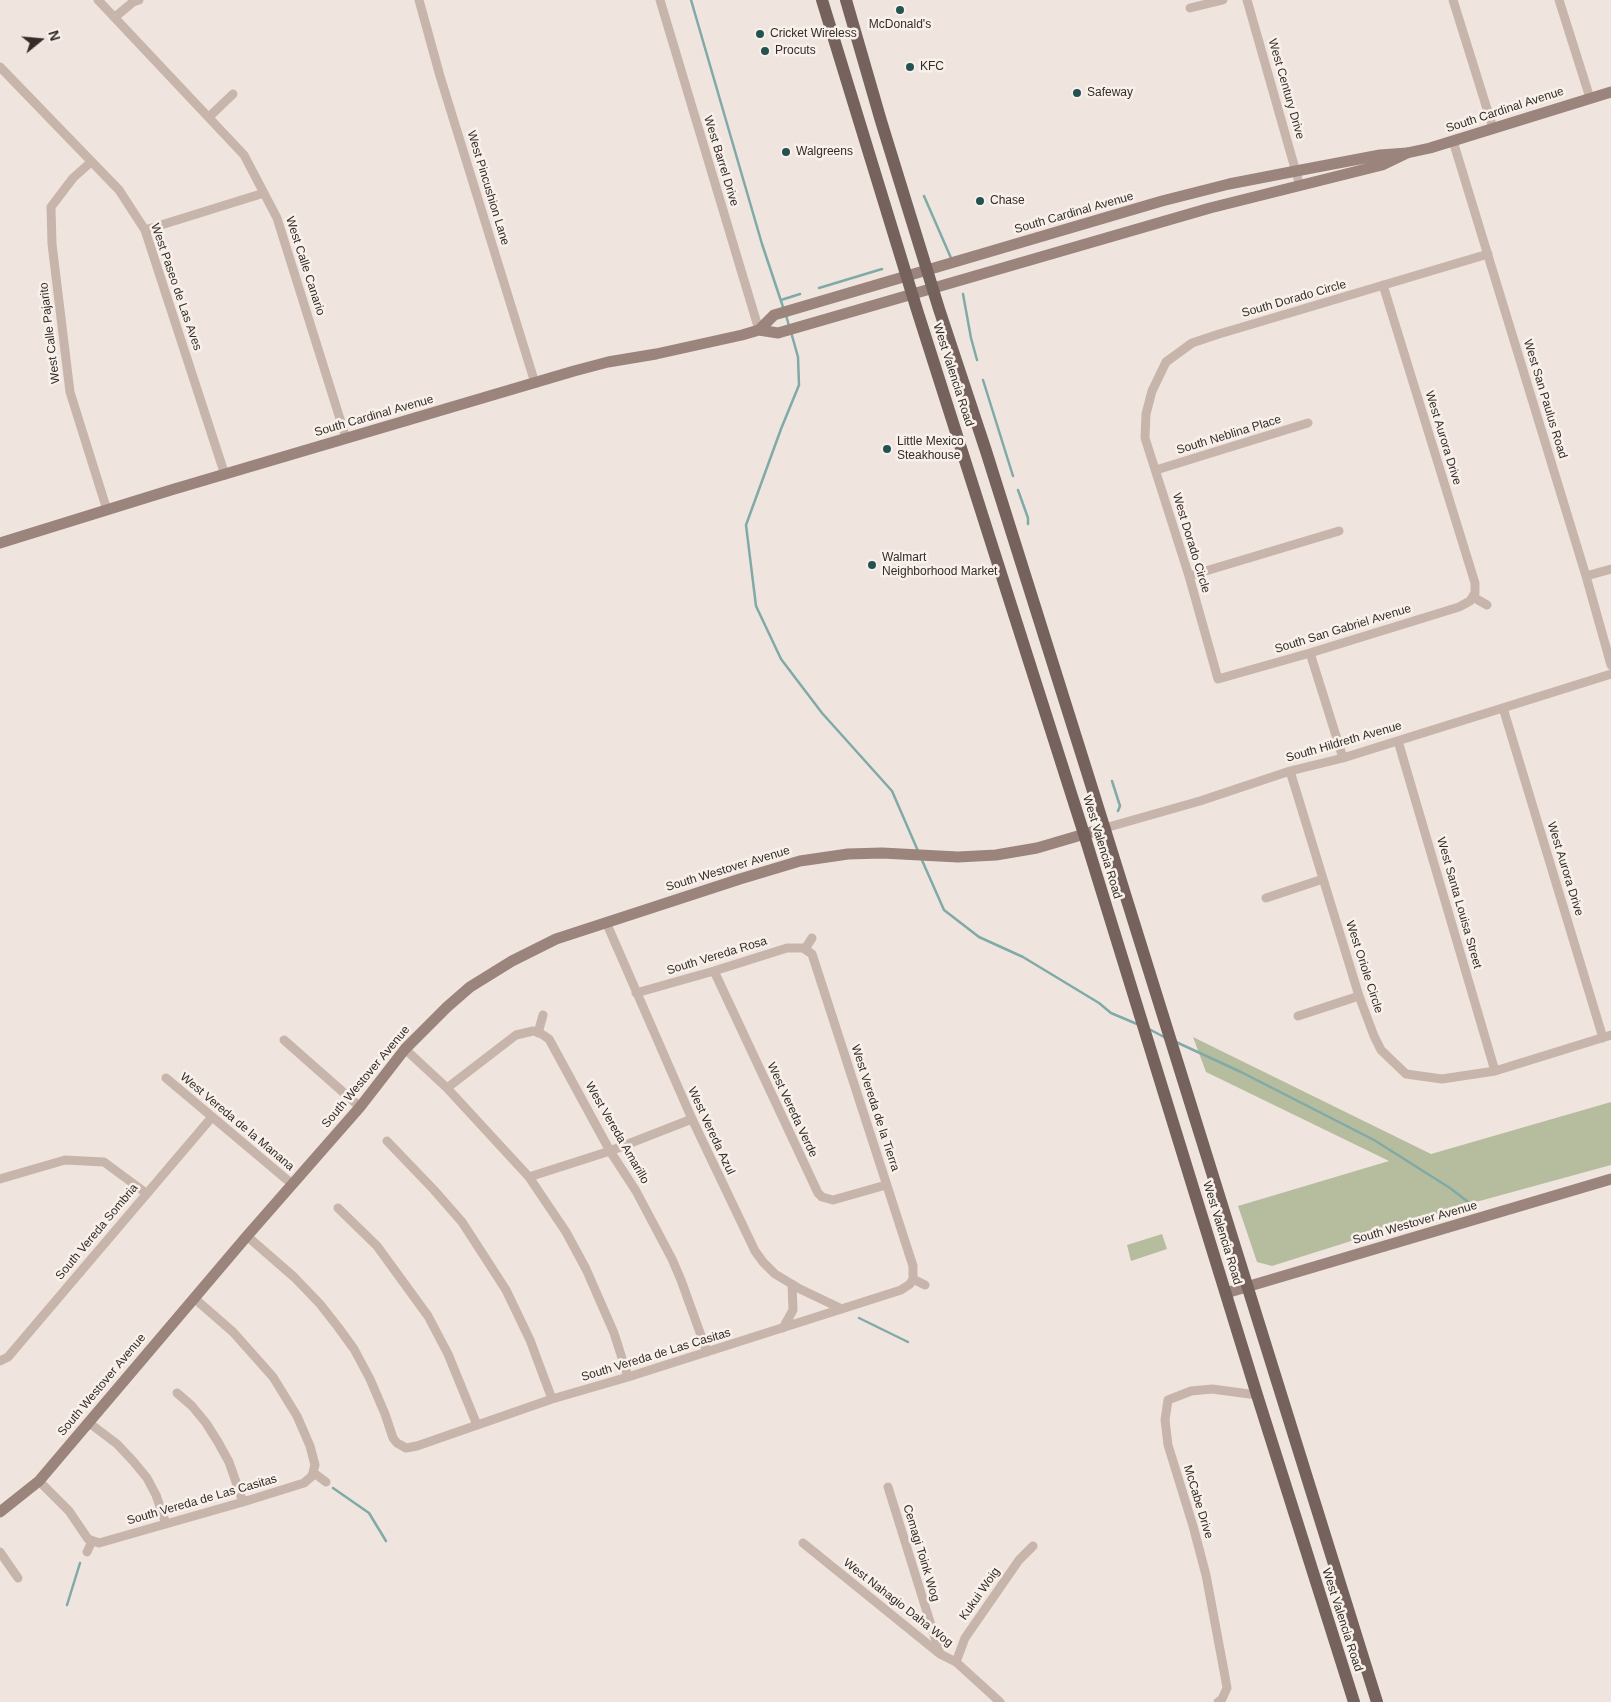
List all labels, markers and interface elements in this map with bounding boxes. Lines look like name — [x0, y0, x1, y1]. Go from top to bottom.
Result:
marker: McDonald's — [894, 4, 906, 16]
north arrow — [15, 15, 65, 65]
place label: McDonald's — [869, 18, 931, 32]
place label: Cricket Wireless — [770, 27, 857, 41]
text: N — [45, 28, 63, 43]
marker: Cricket Wireless — [754, 28, 766, 40]
street label: West Century Drive — [1265, 37, 1307, 141]
place label: Procuts — [775, 44, 816, 58]
marker: Procuts — [759, 45, 771, 57]
place label: KFC — [920, 60, 944, 74]
marker: KFC — [904, 61, 916, 73]
street label: South Cardinal Avenue — [1444, 84, 1566, 136]
place label: Safeway — [1087, 86, 1133, 100]
marker: Safeway — [1071, 87, 1083, 99]
street label: West Barrel Drive — [700, 114, 742, 208]
street label: West Pincushion Lane — [464, 129, 512, 247]
place label: Walgreens — [796, 145, 853, 159]
marker: Walgreens — [780, 146, 792, 158]
street label: South Cardinal Avenue — [1013, 189, 1135, 237]
place label: Chase — [990, 194, 1025, 208]
marker: Chase — [974, 195, 986, 207]
street label: West Calle Canario — [282, 215, 328, 317]
street label: West Paseo de Las Aves — [147, 221, 205, 353]
street label: South Dorado Circle — [1240, 277, 1348, 321]
street label: West Calle Pajarito — [37, 282, 63, 384]
street label: West Valencia Road — [930, 322, 976, 428]
street label: West San Paulus Road — [1520, 338, 1570, 460]
street label: West Aurora Drive — [1422, 389, 1464, 487]
street label: South Cardinal Avenue — [313, 392, 435, 440]
street label: South Neblina Place — [1175, 412, 1283, 458]
place label: Little Mexico Steakhouse — [897, 435, 964, 463]
marker: Little Mexico Steakhouse — [881, 443, 893, 455]
street label: West Dorado Circle — [1169, 491, 1213, 595]
place label: Walmart Neighborhood Market — [882, 551, 997, 579]
marker: Walmart Neighborhood Market — [866, 559, 878, 571]
street label: South San Gabriel Avenue — [1273, 601, 1413, 657]
street label: South Hildreth Avenue — [1284, 719, 1404, 765]
street label: West Valencia Road — [1079, 793, 1125, 901]
street label: West Aurora Drive — [1544, 820, 1586, 918]
street label: West Santa Louisa Street — [1433, 836, 1485, 970]
street label: South Westover Avenue — [664, 843, 792, 895]
street label: West Oriole Circle — [1342, 919, 1386, 1015]
street label: South Vereda Rosa — [665, 934, 769, 978]
street label: South Westover Avenue — [319, 1023, 413, 1131]
street label: West Vereda de la Tierra — [848, 1043, 902, 1173]
street label: West Vereda Verde — [764, 1060, 820, 1160]
street label: West Vereda de la Manana — [177, 1070, 297, 1174]
street label: West Vereda Amarillo — [582, 1080, 652, 1186]
street label: West Vereda Azul — [684, 1085, 738, 1177]
street label: West Valencia Road — [1199, 1179, 1245, 1287]
street label: South Vereda Sombria — [53, 1181, 141, 1283]
street label: South Westover Avenue — [1351, 1198, 1479, 1248]
street label: South Vereda de Las Casitas — [580, 1325, 732, 1385]
street label: South Westover Avenue — [55, 1331, 149, 1439]
street label: McCabe Drive — [1180, 1464, 1216, 1540]
street label: South Vereda de Las Casitas — [125, 1472, 279, 1528]
street label: Cemagi Toink Wog — [899, 1503, 943, 1603]
street label: West Nahagio Daha Wog — [840, 1556, 956, 1650]
street label: Kukui Woig — [957, 1565, 1003, 1623]
street label: West Valencia Road — [1319, 1567, 1365, 1673]

